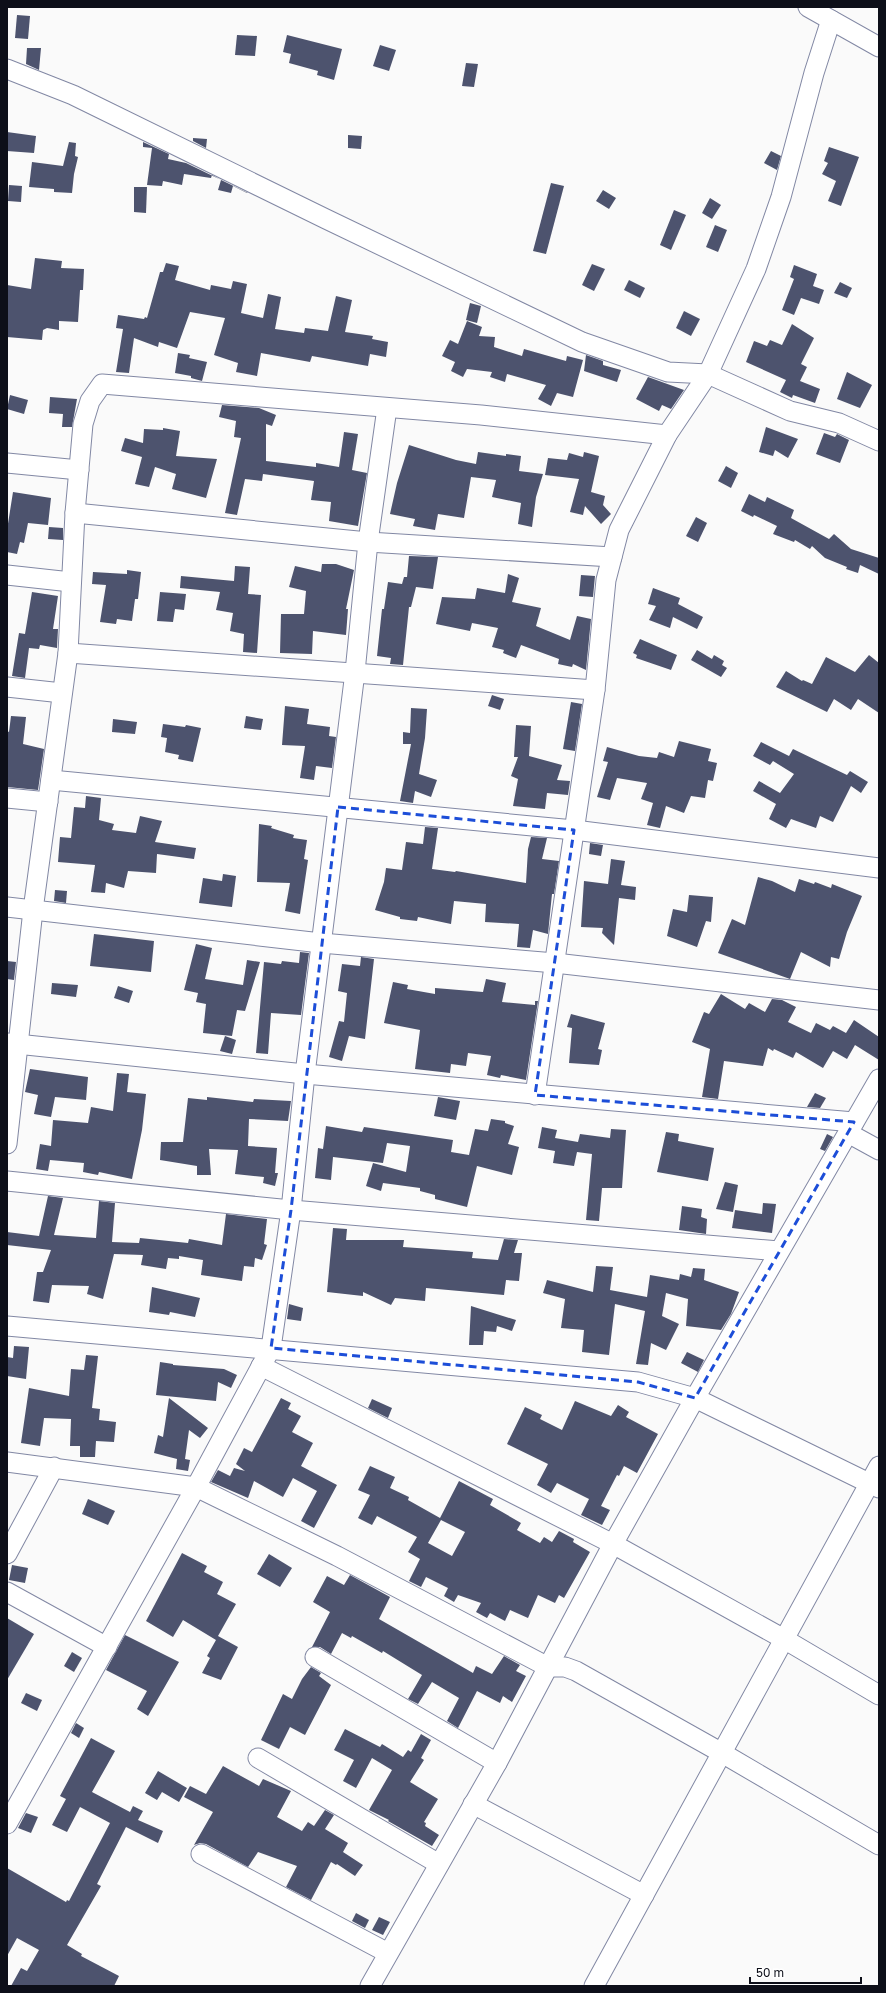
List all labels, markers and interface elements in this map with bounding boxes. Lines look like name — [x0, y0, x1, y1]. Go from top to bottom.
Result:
scale bar — [750, 1959, 861, 1985]
text: 50 m — [756, 1965, 784, 1980]

